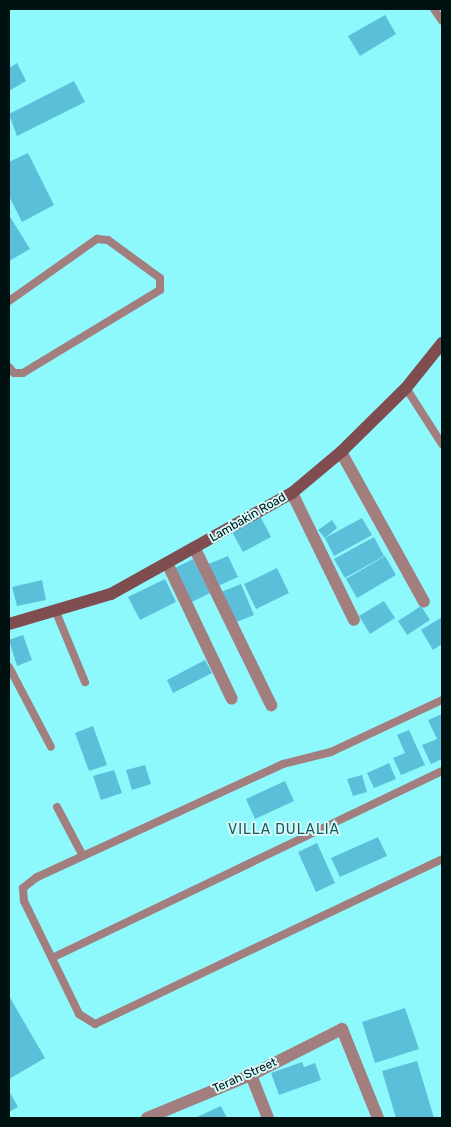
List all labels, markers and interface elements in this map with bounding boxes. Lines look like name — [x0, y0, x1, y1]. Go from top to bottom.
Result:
street label: Lambakin Road — [207, 490, 289, 546]
district label: VILLA DULALIA — [226, 822, 342, 838]
street label: Terah Street — [211, 1055, 279, 1097]

